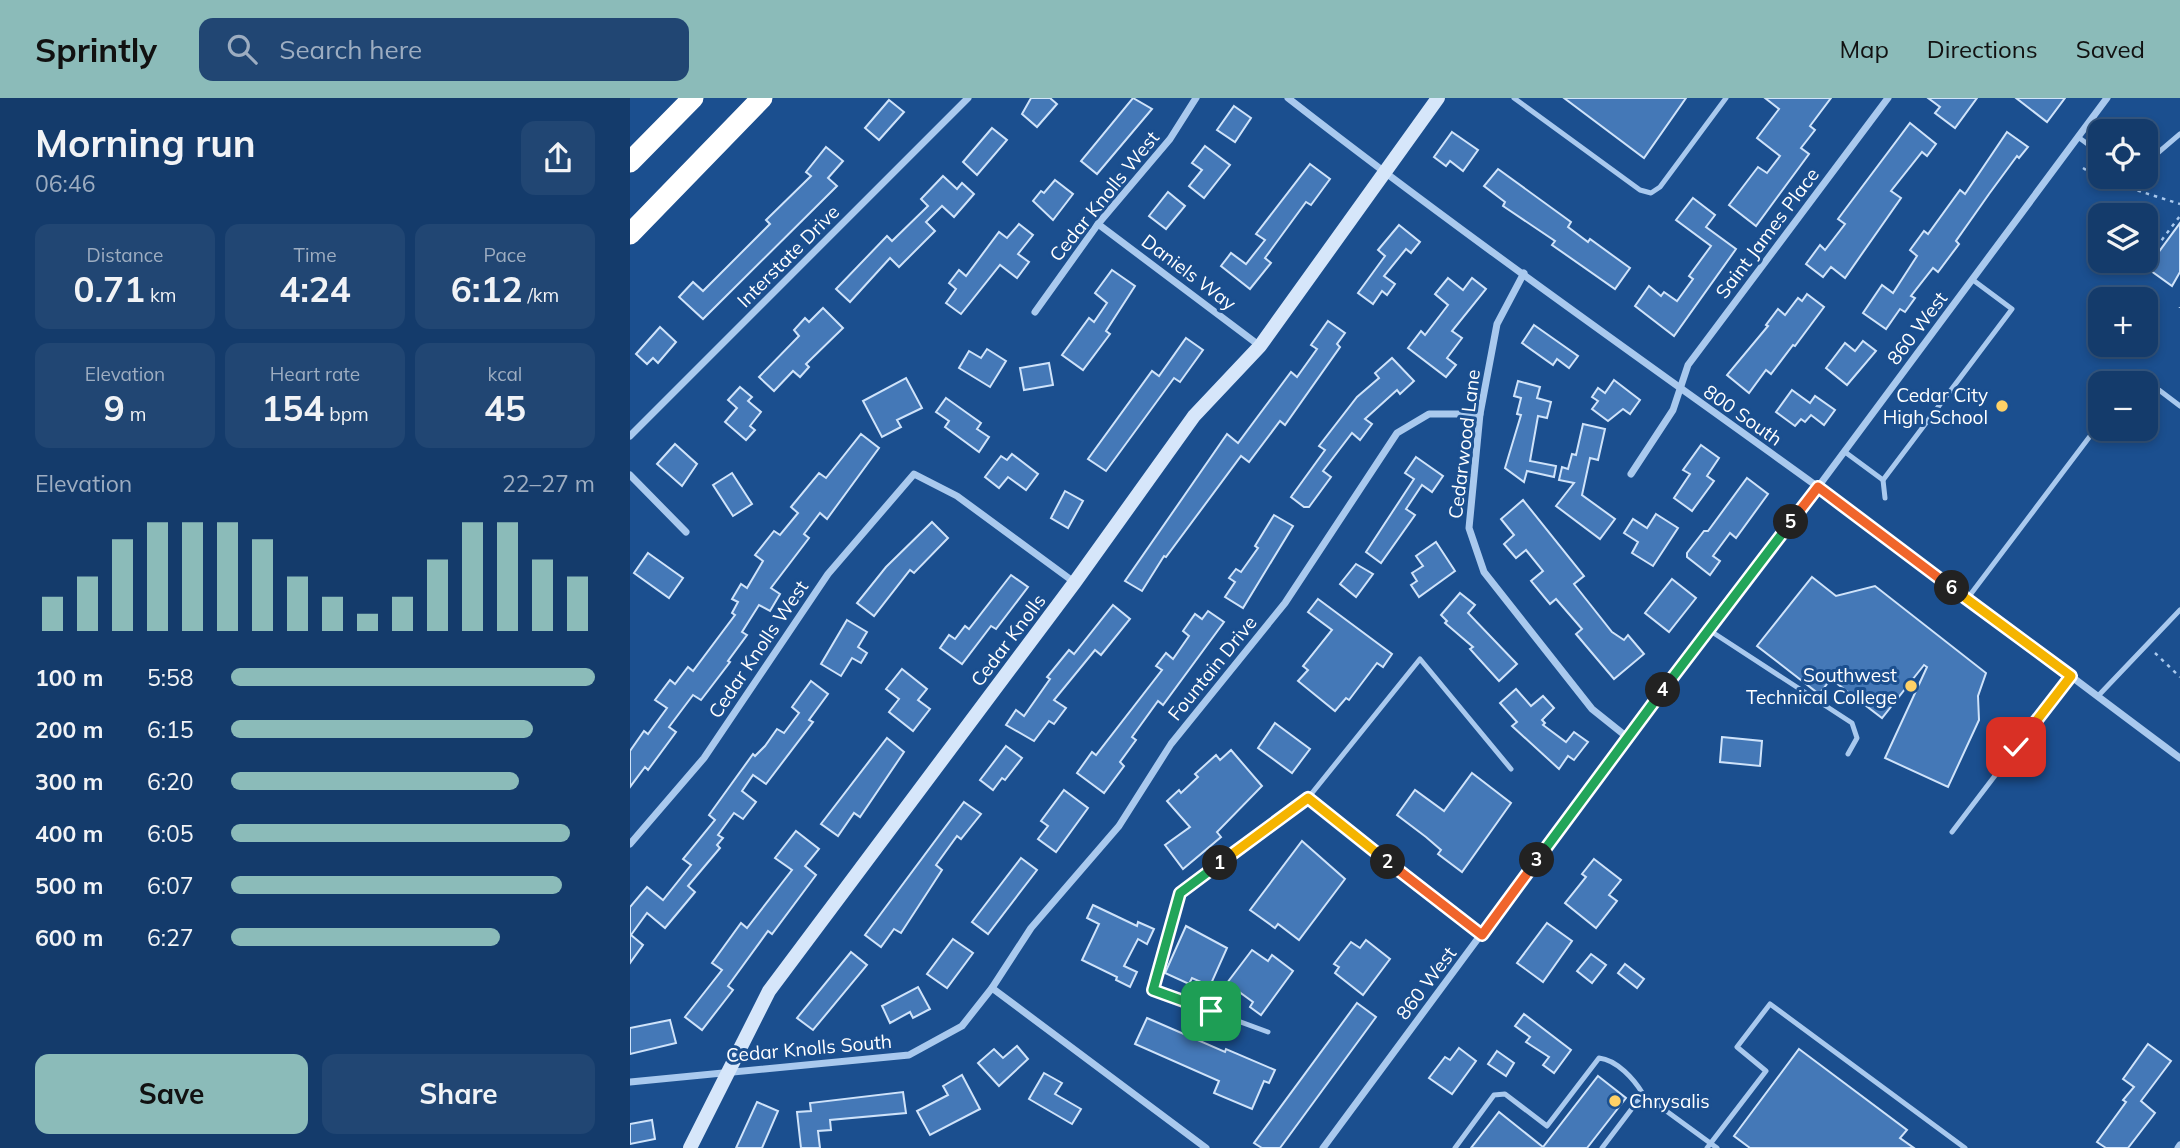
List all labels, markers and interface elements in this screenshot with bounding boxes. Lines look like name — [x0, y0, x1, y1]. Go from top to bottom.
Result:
search box — [199, 18, 689, 81]
text: Sprintly — [35, 29, 157, 70]
icon: search — [223, 30, 261, 68]
text: Search here — [279, 33, 422, 66]
text: Map — [1839, 34, 1889, 64]
text: Directions — [1927, 34, 2038, 64]
text: Saved — [2076, 34, 2145, 64]
text: Morning run — [35, 119, 256, 167]
map controls — [2088, 119, 2158, 441]
button: locate — [2088, 119, 2158, 189]
button: share — [521, 121, 595, 195]
street label: Cedar Knolls West — [1044, 126, 1164, 266]
street label: Saint James Place — [1710, 163, 1824, 303]
text: 06:46 — [35, 169, 95, 198]
street label: Interstate Drive — [732, 200, 844, 312]
button: layers — [2088, 203, 2158, 273]
street label: Daniels Way — [1137, 229, 1241, 315]
text: Distance — [87, 243, 163, 267]
text: Time — [293, 243, 337, 267]
text: Pace — [484, 243, 526, 267]
text: 0.71 — [73, 267, 145, 311]
text: 4:24 — [279, 267, 351, 311]
text: 6:12 — [451, 267, 522, 311]
text: km — [145, 283, 177, 307]
text: /km — [522, 283, 559, 307]
street label: 860 West — [1882, 286, 1953, 369]
button: + — [2088, 287, 2158, 357]
text: Elevation — [85, 362, 165, 386]
text: Heart rate — [270, 362, 360, 386]
text: kcal — [488, 362, 522, 386]
street label: Cedarwood Lane — [1443, 368, 1485, 520]
button: − — [2088, 371, 2158, 441]
street label: 800 South — [1699, 379, 1787, 451]
place label: Cedar City High School — [1883, 383, 1988, 429]
text: 9 — [104, 386, 125, 430]
text: 154 — [261, 386, 324, 430]
text: 45 — [484, 386, 526, 430]
marker: Cedar City High School — [1994, 398, 2010, 414]
text: m — [125, 402, 146, 426]
text: bpm — [324, 402, 369, 426]
text: Elevation — [35, 469, 132, 498]
text: 22–27 m — [502, 469, 595, 498]
pin: 5 — [1774, 504, 1808, 540]
text: 5 — [1785, 509, 1796, 533]
pin: 6 — [1934, 570, 1970, 606]
street label: Cedar Knolls West — [703, 575, 813, 722]
text: 6 — [1946, 575, 1957, 599]
street label: Cedar Knolls — [965, 589, 1051, 691]
street label: Fountain Drive — [1162, 611, 1262, 725]
text: 100 m — [35, 663, 103, 692]
text: 5:58 — [147, 663, 194, 692]
place label: Southwest Technical College — [1746, 663, 1897, 709]
pin: 4 — [1646, 672, 1680, 708]
text: 4 — [1657, 677, 1668, 701]
marker: Southwest Technical College — [1903, 678, 1919, 694]
text: 200 m — [35, 715, 103, 744]
text: 6:15 — [147, 715, 194, 744]
pin — [1986, 717, 2046, 777]
icon: check — [1997, 728, 2035, 766]
text: 300 m — [35, 767, 103, 796]
text: 6:20 — [147, 767, 194, 796]
text: 400 m — [35, 819, 103, 848]
text: 6:05 — [147, 819, 194, 848]
pin: 3 — [1520, 842, 1555, 878]
pin: 2 — [1370, 844, 1406, 880]
pin: 1 — [1202, 846, 1238, 880]
text: 3 — [1531, 847, 1542, 871]
text: 2 — [1382, 849, 1393, 873]
text: 1 — [1214, 850, 1225, 874]
text: 500 m — [35, 871, 103, 900]
text: 6:07 — [147, 871, 194, 900]
text: 600 m — [35, 923, 103, 952]
text: 6:27 — [147, 923, 194, 952]
street label: 860 West — [1391, 941, 1462, 1024]
pin — [1181, 981, 1241, 1041]
icon: arrive — [1192, 992, 1230, 1030]
street label: Cedar Knolls South — [725, 1029, 893, 1067]
button: Save — [35, 1054, 308, 1134]
button: Share — [322, 1054, 595, 1134]
place label: Chrysalis — [1629, 1089, 1710, 1113]
marker: Chrysalis — [1607, 1093, 1623, 1109]

